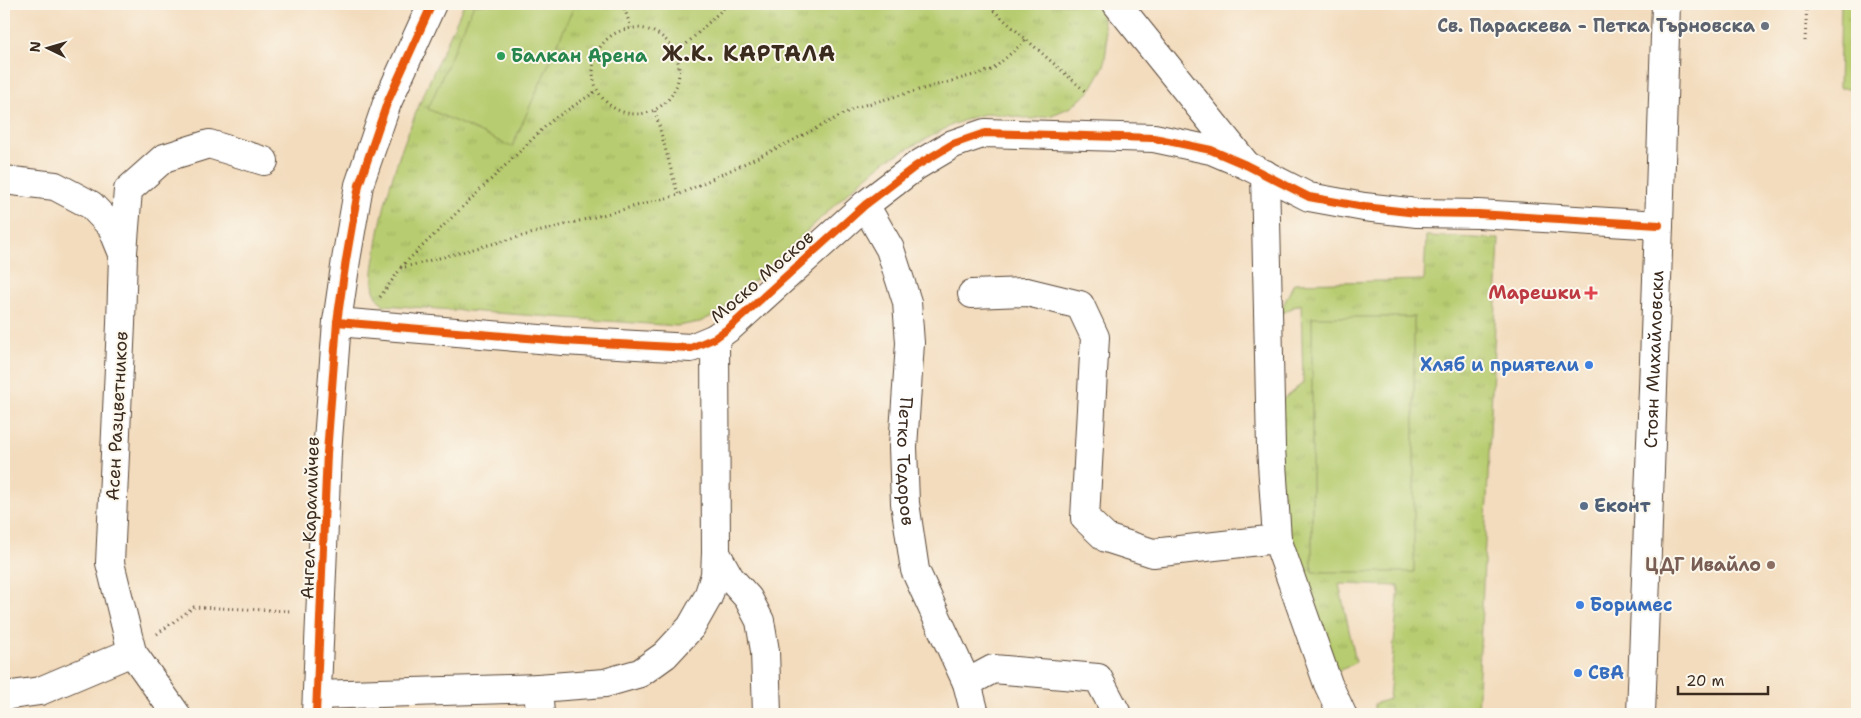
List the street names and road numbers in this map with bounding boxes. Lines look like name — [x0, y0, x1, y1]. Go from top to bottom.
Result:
street label: Моско Москов — [705, 225, 819, 329]
street label: Стоян Михайловски — [1639, 270, 1669, 449]
street label: Асен Разцветников — [101, 331, 133, 501]
street label: Петко Тодоров — [891, 396, 920, 527]
street label: Ангел Каралийчев — [295, 436, 325, 600]

